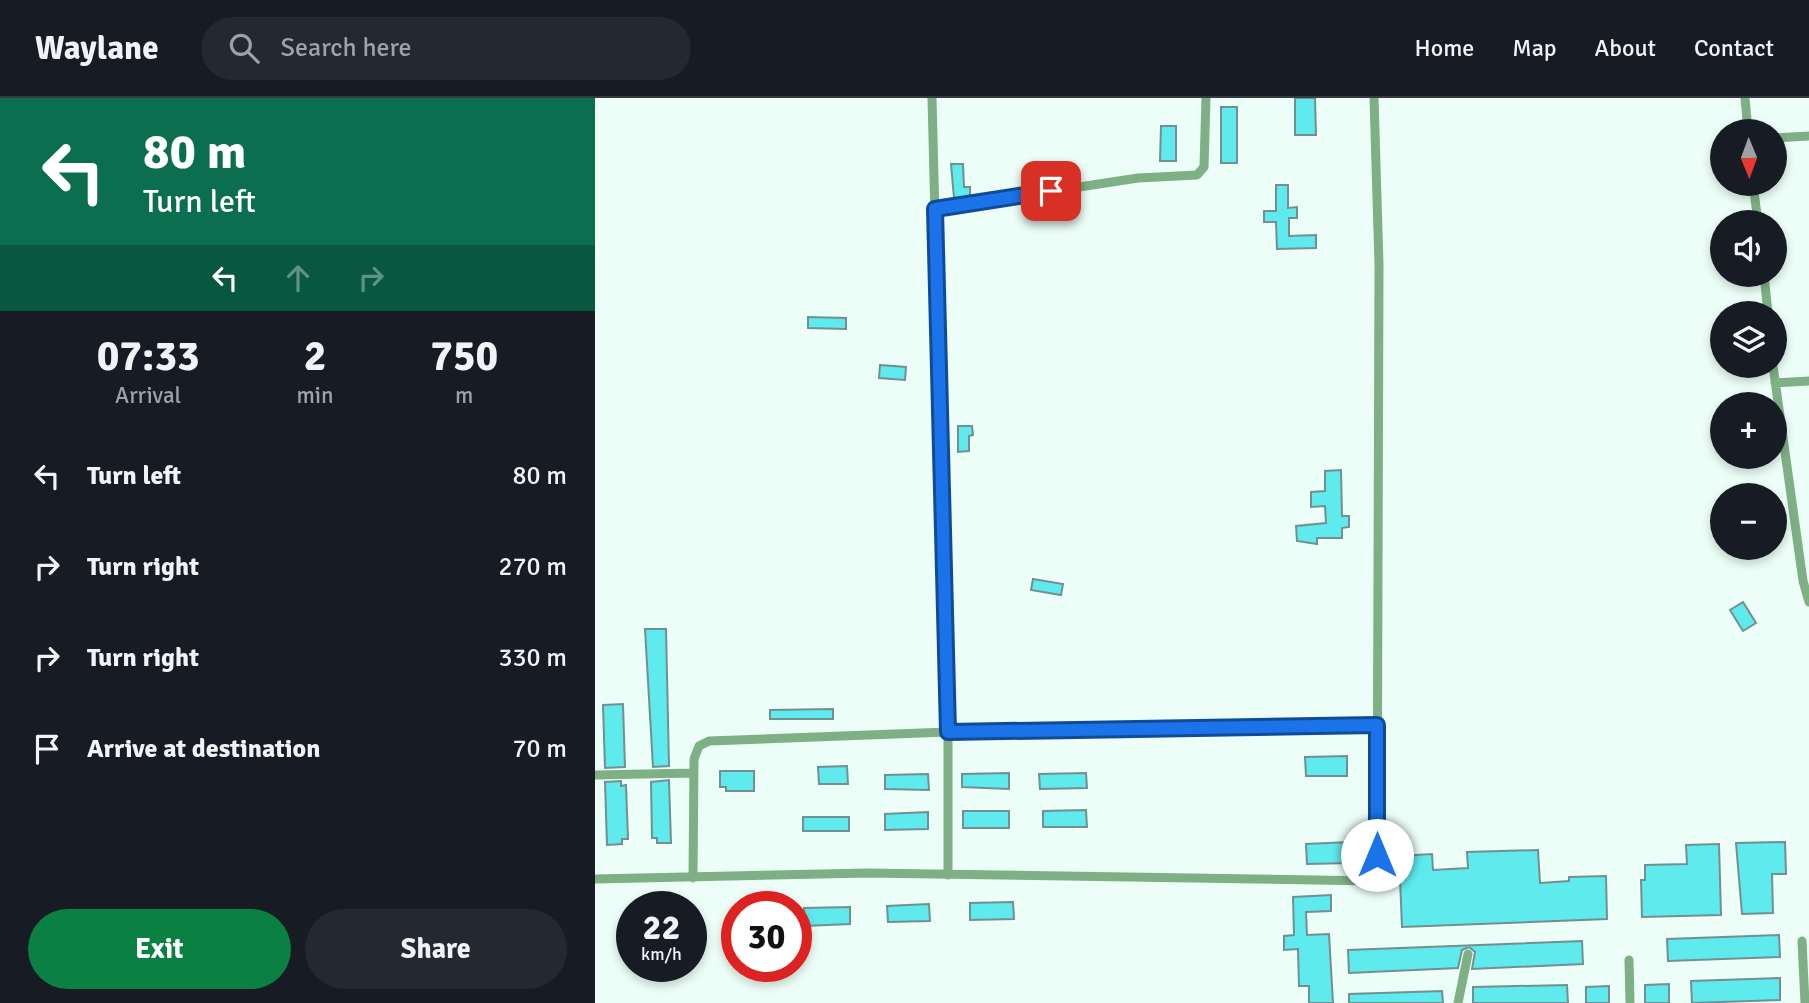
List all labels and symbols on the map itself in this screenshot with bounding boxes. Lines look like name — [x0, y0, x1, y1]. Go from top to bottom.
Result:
north arrow — [1710, 119, 1787, 196]
pin — [1021, 161, 1081, 221]
position arrow — [1340, 818, 1414, 892]
speed limit sign: 30 — [721, 891, 812, 982]

